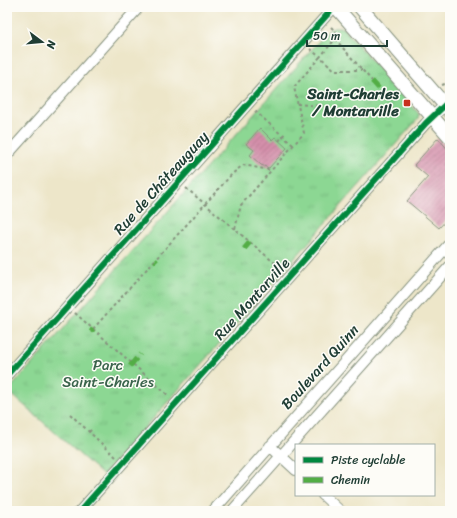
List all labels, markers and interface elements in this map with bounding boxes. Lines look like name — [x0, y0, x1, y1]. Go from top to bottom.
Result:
north arrow — [22, 22, 62, 62]
scale bar — [307, 22, 387, 48]
text: 50 m — [313, 25, 340, 47]
text: N — [41, 37, 62, 51]
place label: Saint-Charles / Montarville — [306, 81, 400, 124]
marker: Saint-Charles / Montarville — [402, 98, 412, 108]
street label: Rue de Châteauguay — [107, 125, 215, 241]
street label: Rue Montarville — [207, 252, 297, 346]
street label: Boulevard Quinn — [274, 318, 366, 416]
park label: Parc Saint-Charles — [62, 352, 155, 395]
legend — [295, 444, 435, 496]
text: Piste cyclable — [331, 449, 405, 471]
text: Chemin — [331, 469, 370, 491]

